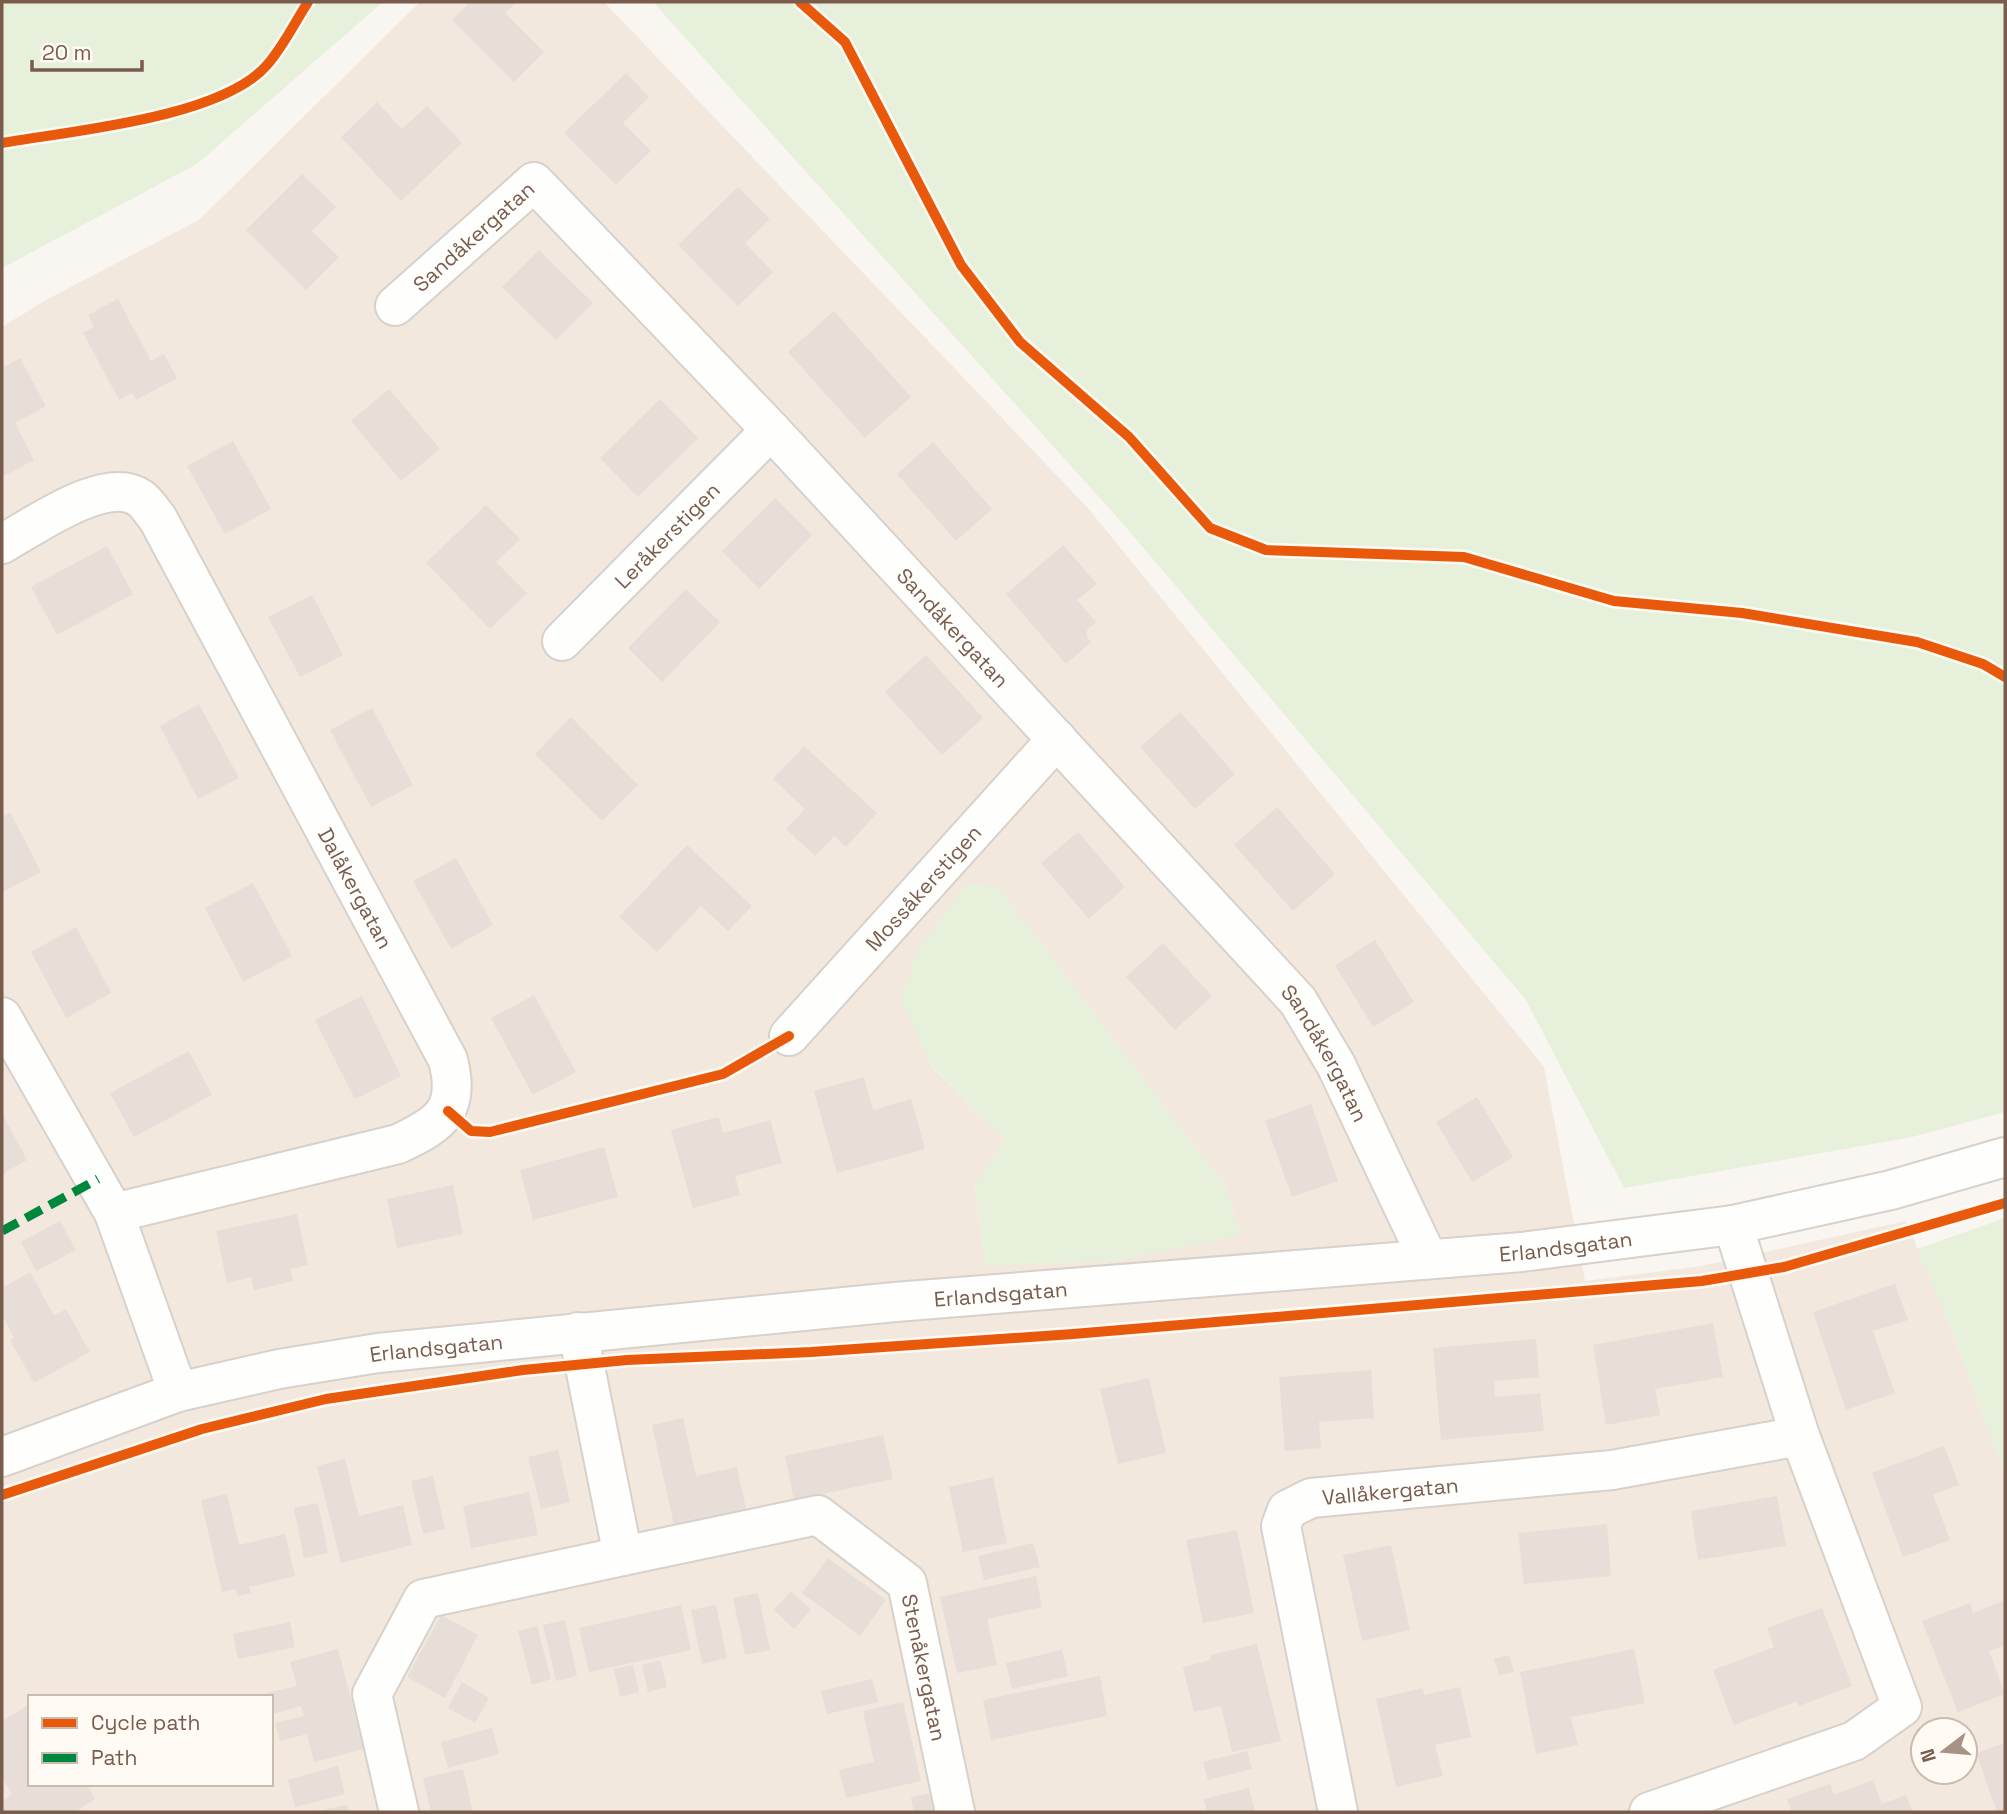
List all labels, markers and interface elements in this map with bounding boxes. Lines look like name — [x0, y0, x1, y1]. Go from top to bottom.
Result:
scale bar — [32, 28, 142, 72]
text: 20 m — [42, 39, 92, 66]
street label: Sandåkergatan — [407, 175, 540, 297]
street label: Leråkerstigen — [608, 476, 725, 594]
street label: Sandåkergatan — [891, 562, 1015, 693]
street label: Mossåkerstigen — [859, 819, 987, 956]
street label: Dalåkergatan — [312, 823, 399, 953]
street label: Sandåkergatan — [1276, 979, 1374, 1126]
street label: Erlandsgatan — [1498, 1225, 1634, 1267]
street label: Erlandsgatan — [933, 1275, 1068, 1312]
street label: Erlandsgatan — [367, 1327, 504, 1368]
street label: Vallåkergatan — [1321, 1471, 1460, 1510]
street label: Stenåkergatan — [896, 1591, 953, 1743]
legend — [28, 1695, 273, 1786]
text: Cycle path — [91, 1709, 200, 1736]
north arrow — [1909, 1716, 1979, 1786]
text: Path — [91, 1744, 137, 1771]
text: N — [1914, 1746, 1942, 1765]

